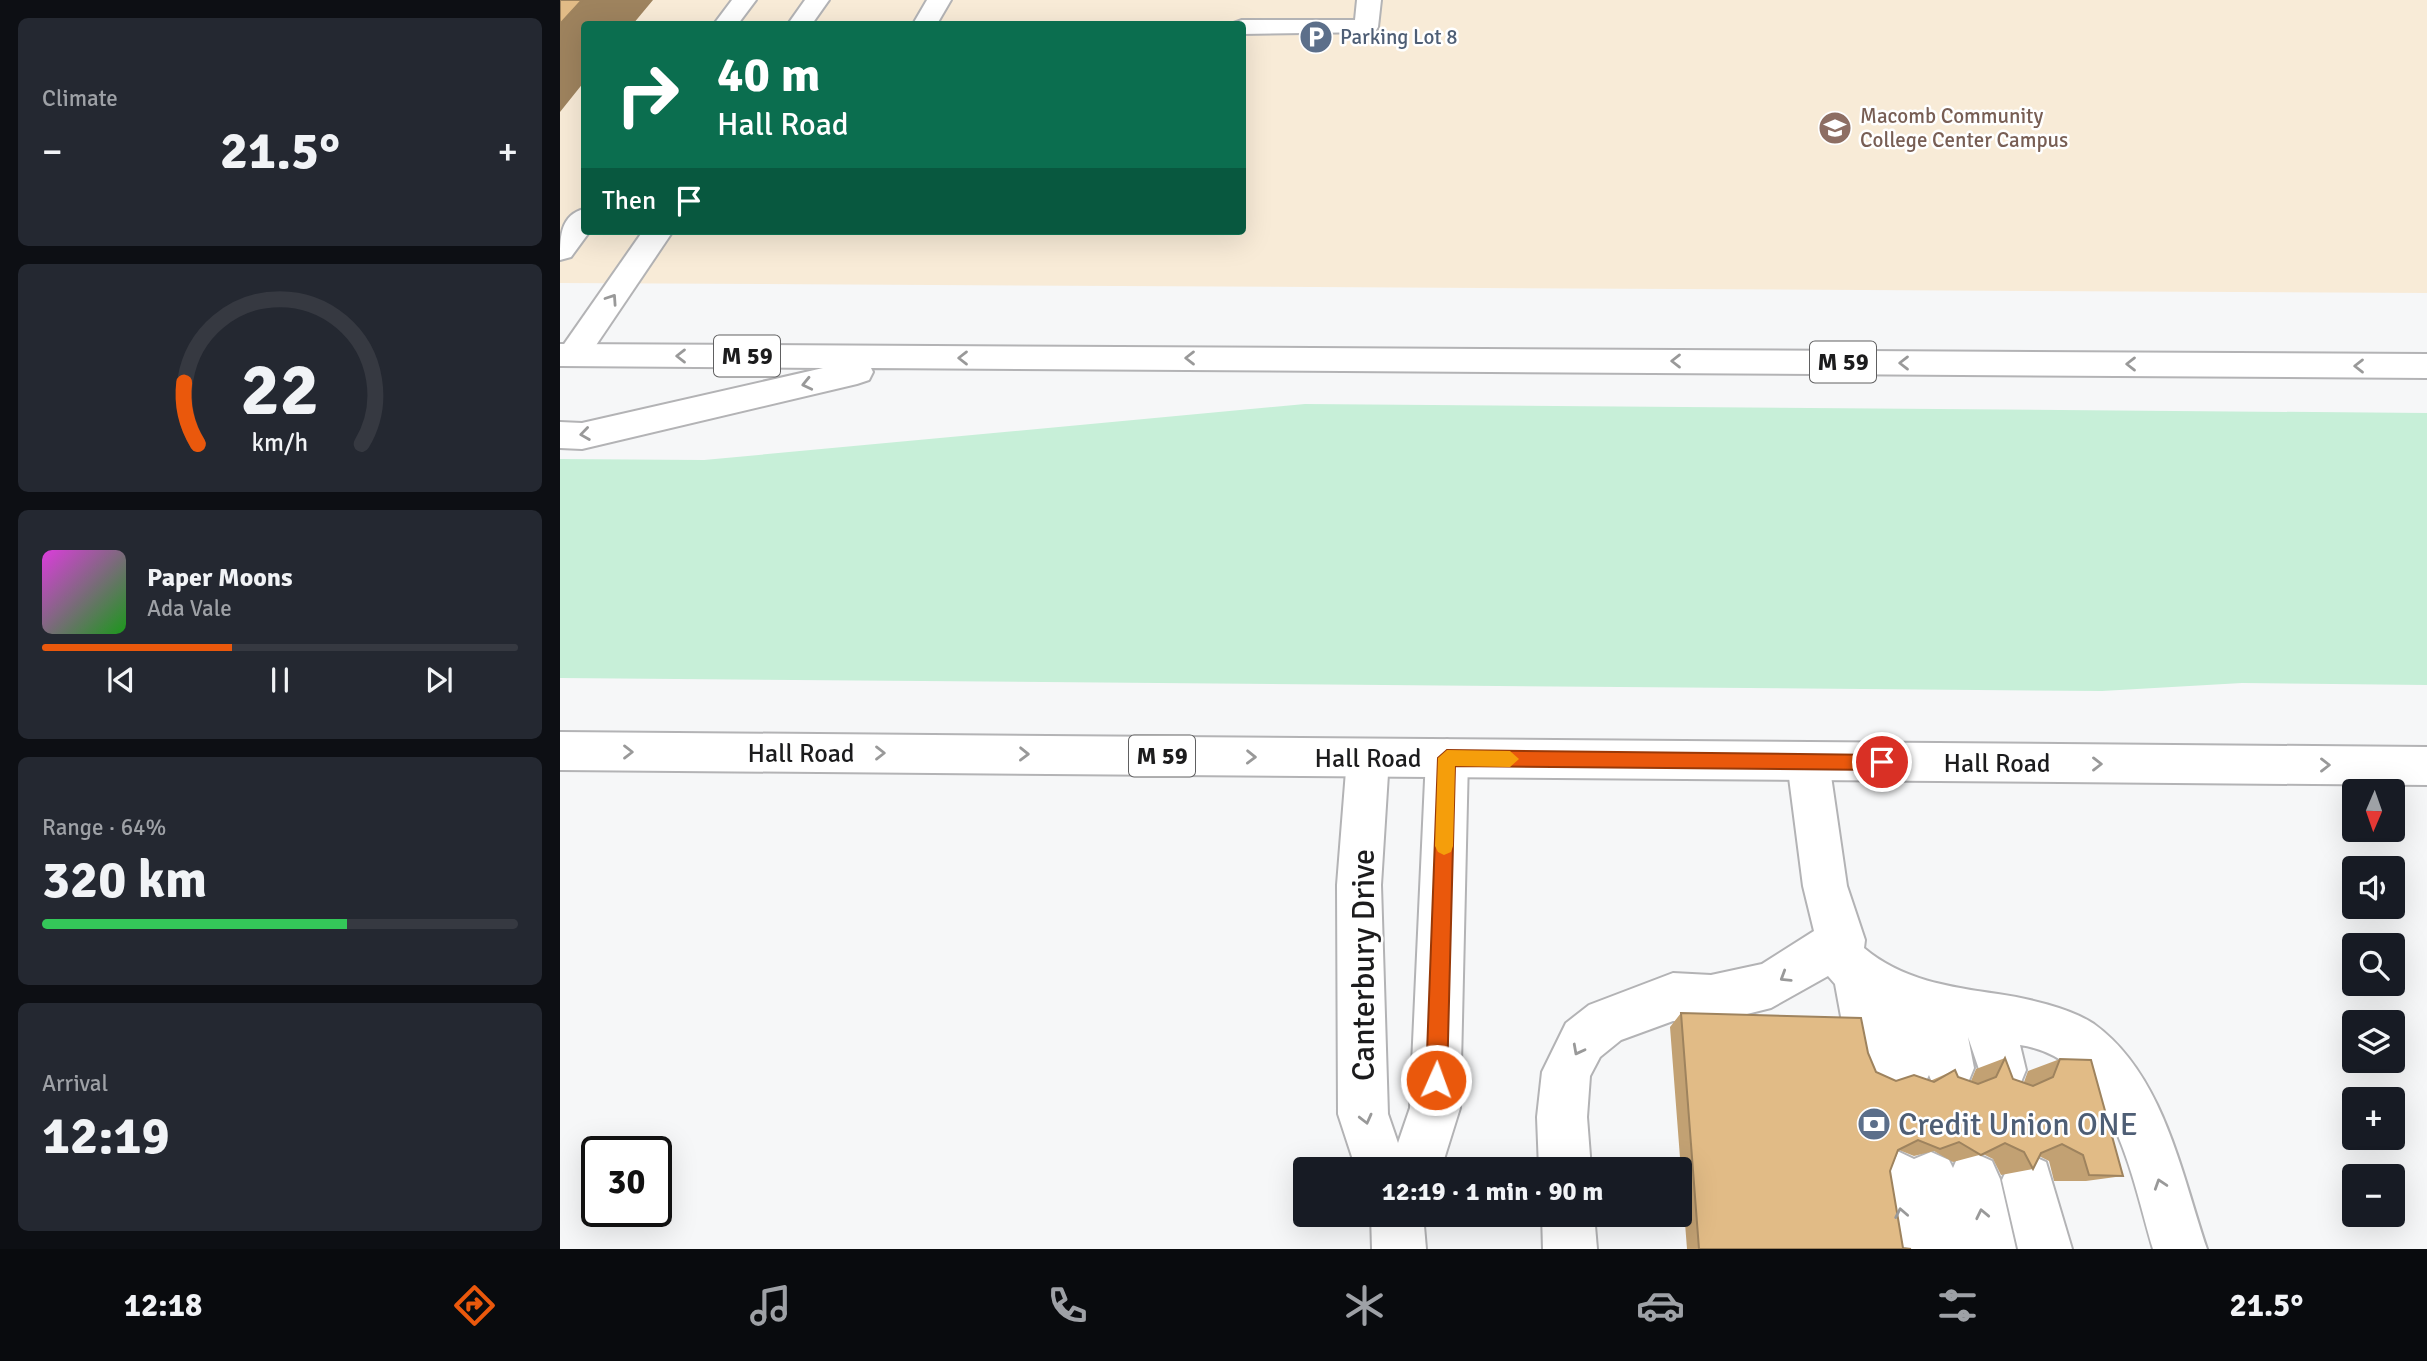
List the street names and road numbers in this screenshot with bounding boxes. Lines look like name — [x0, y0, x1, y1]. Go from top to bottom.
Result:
road number: M 59 — [714, 335, 780, 376]
road number: M 59 — [1810, 342, 1876, 382]
road number: M 59 — [1129, 736, 1195, 776]
street label: Hall Road — [747, 738, 855, 770]
street label: Hall Road — [1314, 743, 1422, 775]
street label: Hall Road — [1943, 748, 2051, 780]
street label: Canterbury Drive — [1344, 849, 1383, 1081]

